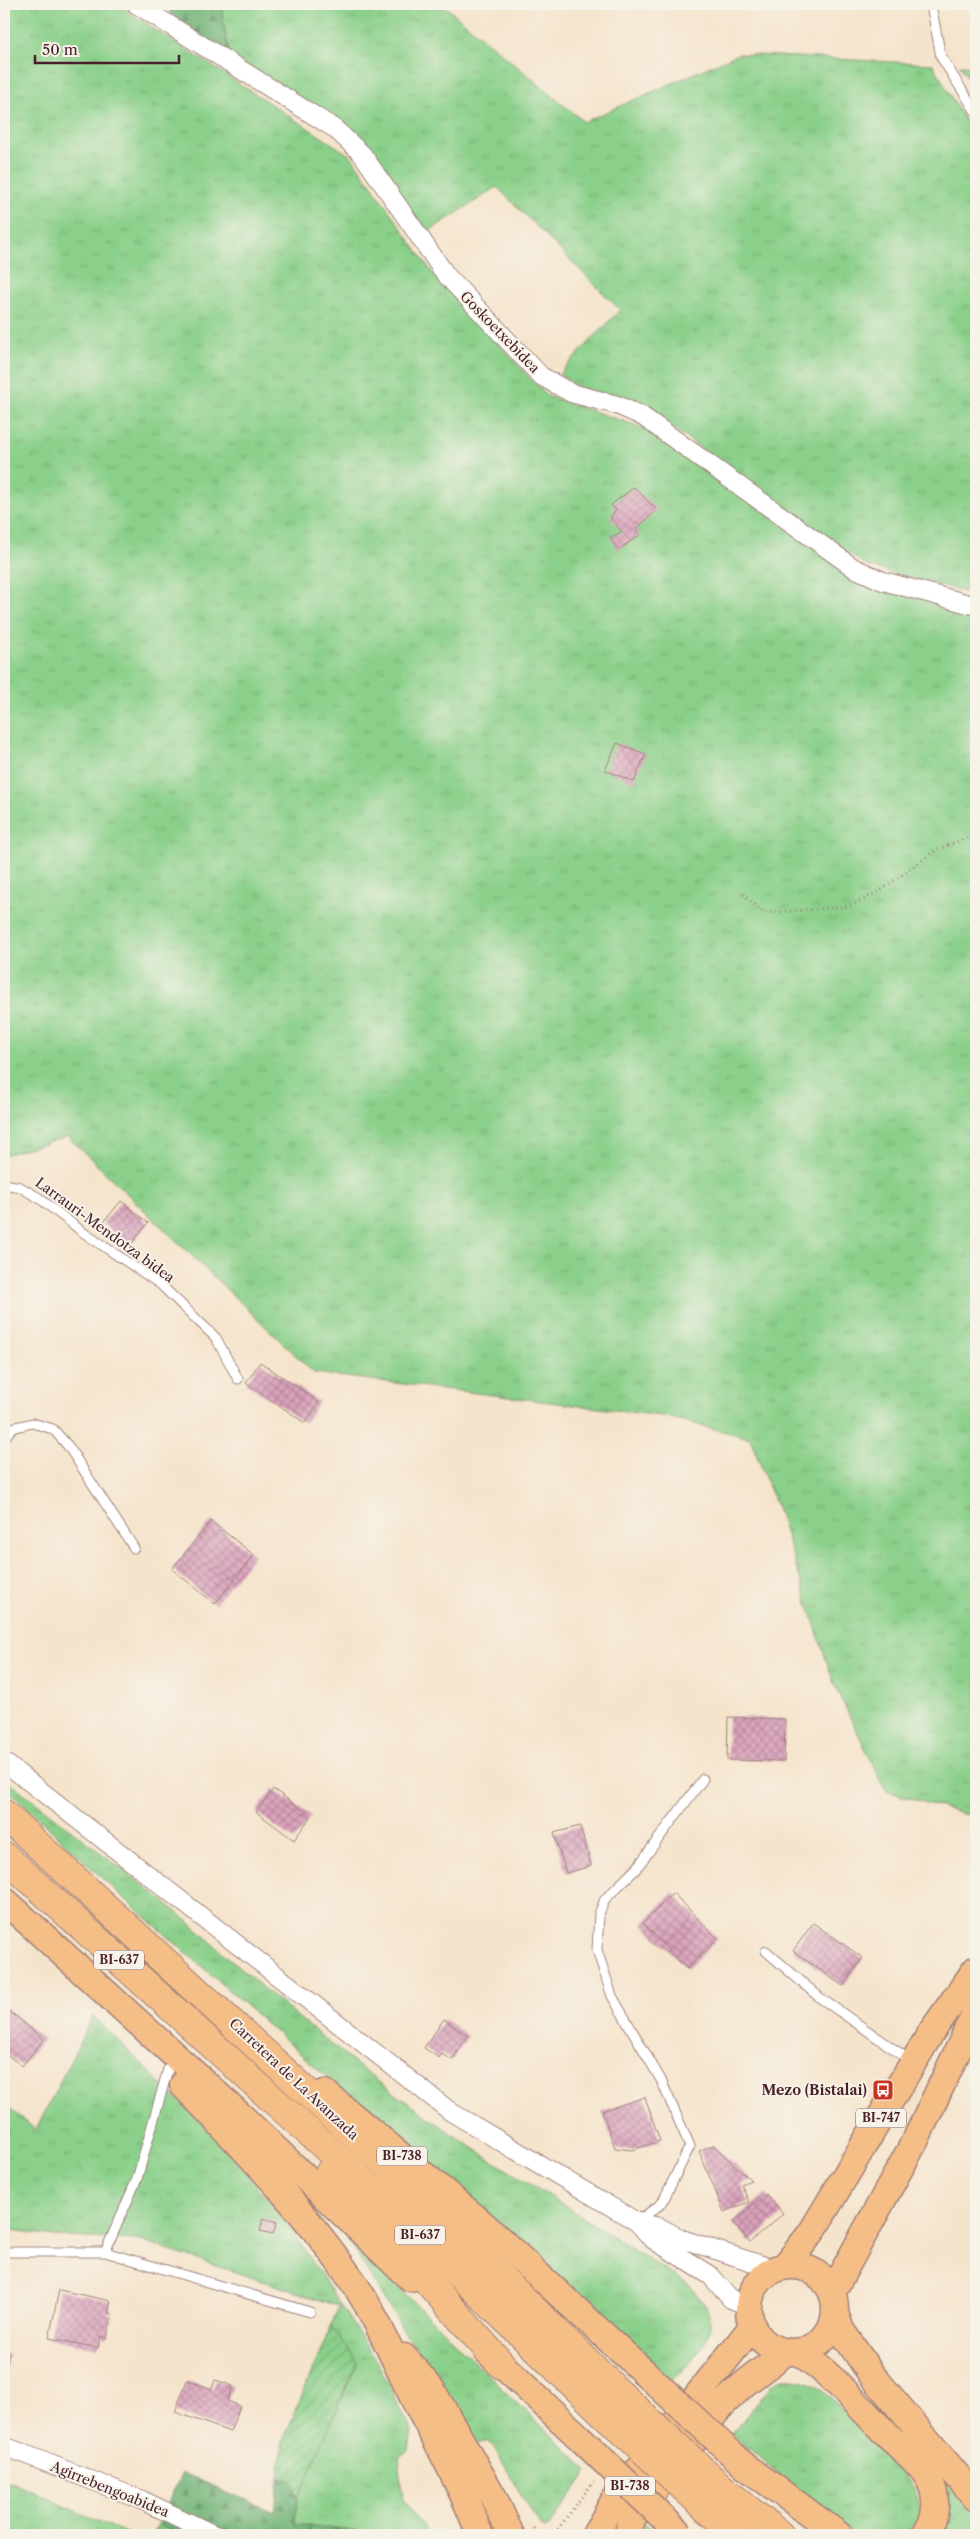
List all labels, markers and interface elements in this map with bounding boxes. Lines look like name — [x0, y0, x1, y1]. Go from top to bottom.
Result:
scale bar — [35, 32, 179, 64]
text: 50 m — [42, 40, 78, 59]
street label: Goskoetxebidea — [456, 287, 544, 377]
street label: Larrauri-Mendotza bidea — [32, 1173, 179, 1287]
road number: BI-637 — [94, 1950, 144, 1970]
street label: Carretera de La Avanzada — [226, 2014, 363, 2144]
bus stop icon: Mezo (Bistalai) — [871, 2078, 895, 2102]
place label: Mezo (Bistalai) — [761, 2081, 867, 2099]
road number: BI-747 — [856, 2108, 906, 2128]
road number: BI-738 — [377, 2146, 427, 2166]
road number: BI-637 — [395, 2226, 445, 2244]
street label: Agirrebengoabidea — [47, 2457, 172, 2521]
road number: BI-738 — [605, 2476, 655, 2496]

